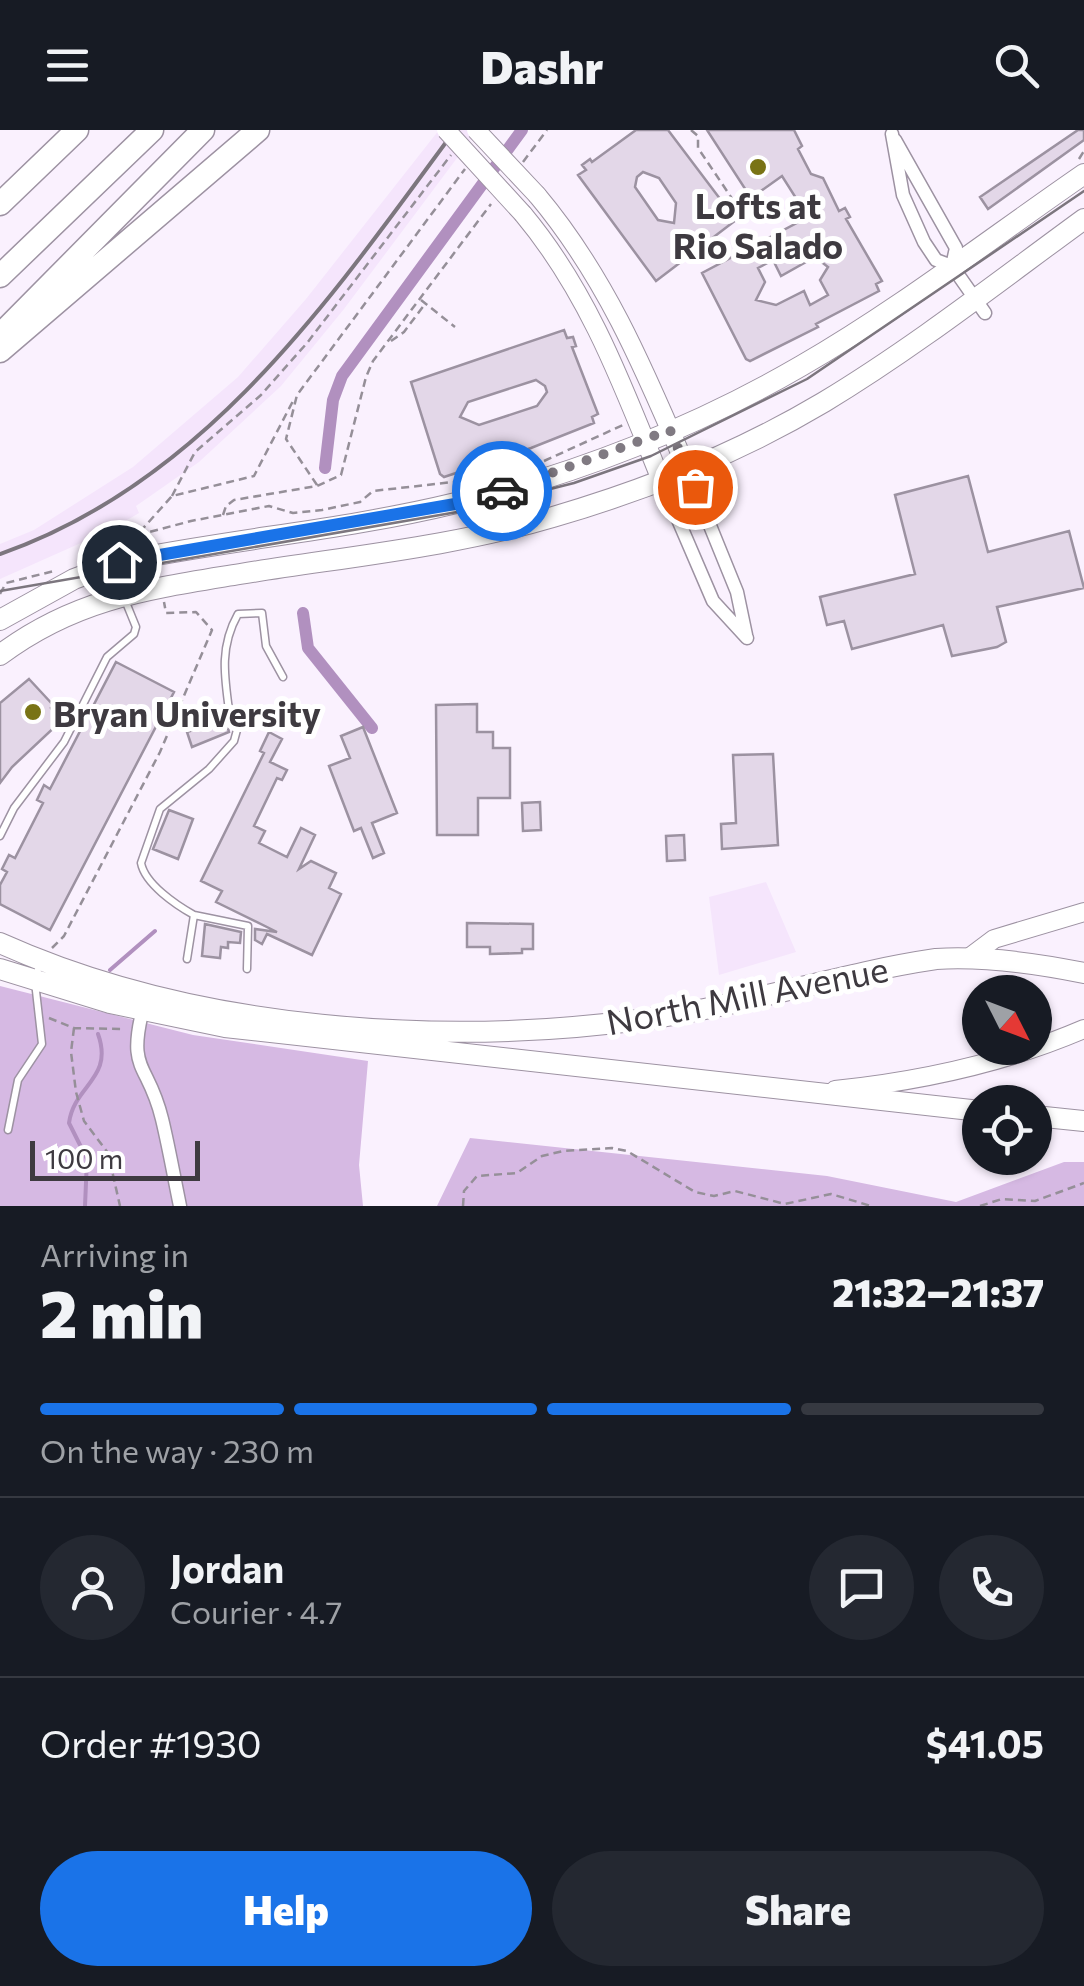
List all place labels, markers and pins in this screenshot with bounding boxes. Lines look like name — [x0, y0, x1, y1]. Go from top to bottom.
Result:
marker: Lofts at Rio Salado — [747, 156, 769, 178]
place label: Lofts at Rio Salado — [673, 183, 843, 266]
pin — [653, 445, 738, 530]
pin — [77, 520, 162, 605]
place label: Bryan University — [53, 691, 321, 734]
marker: Bryan University — [22, 701, 44, 723]

